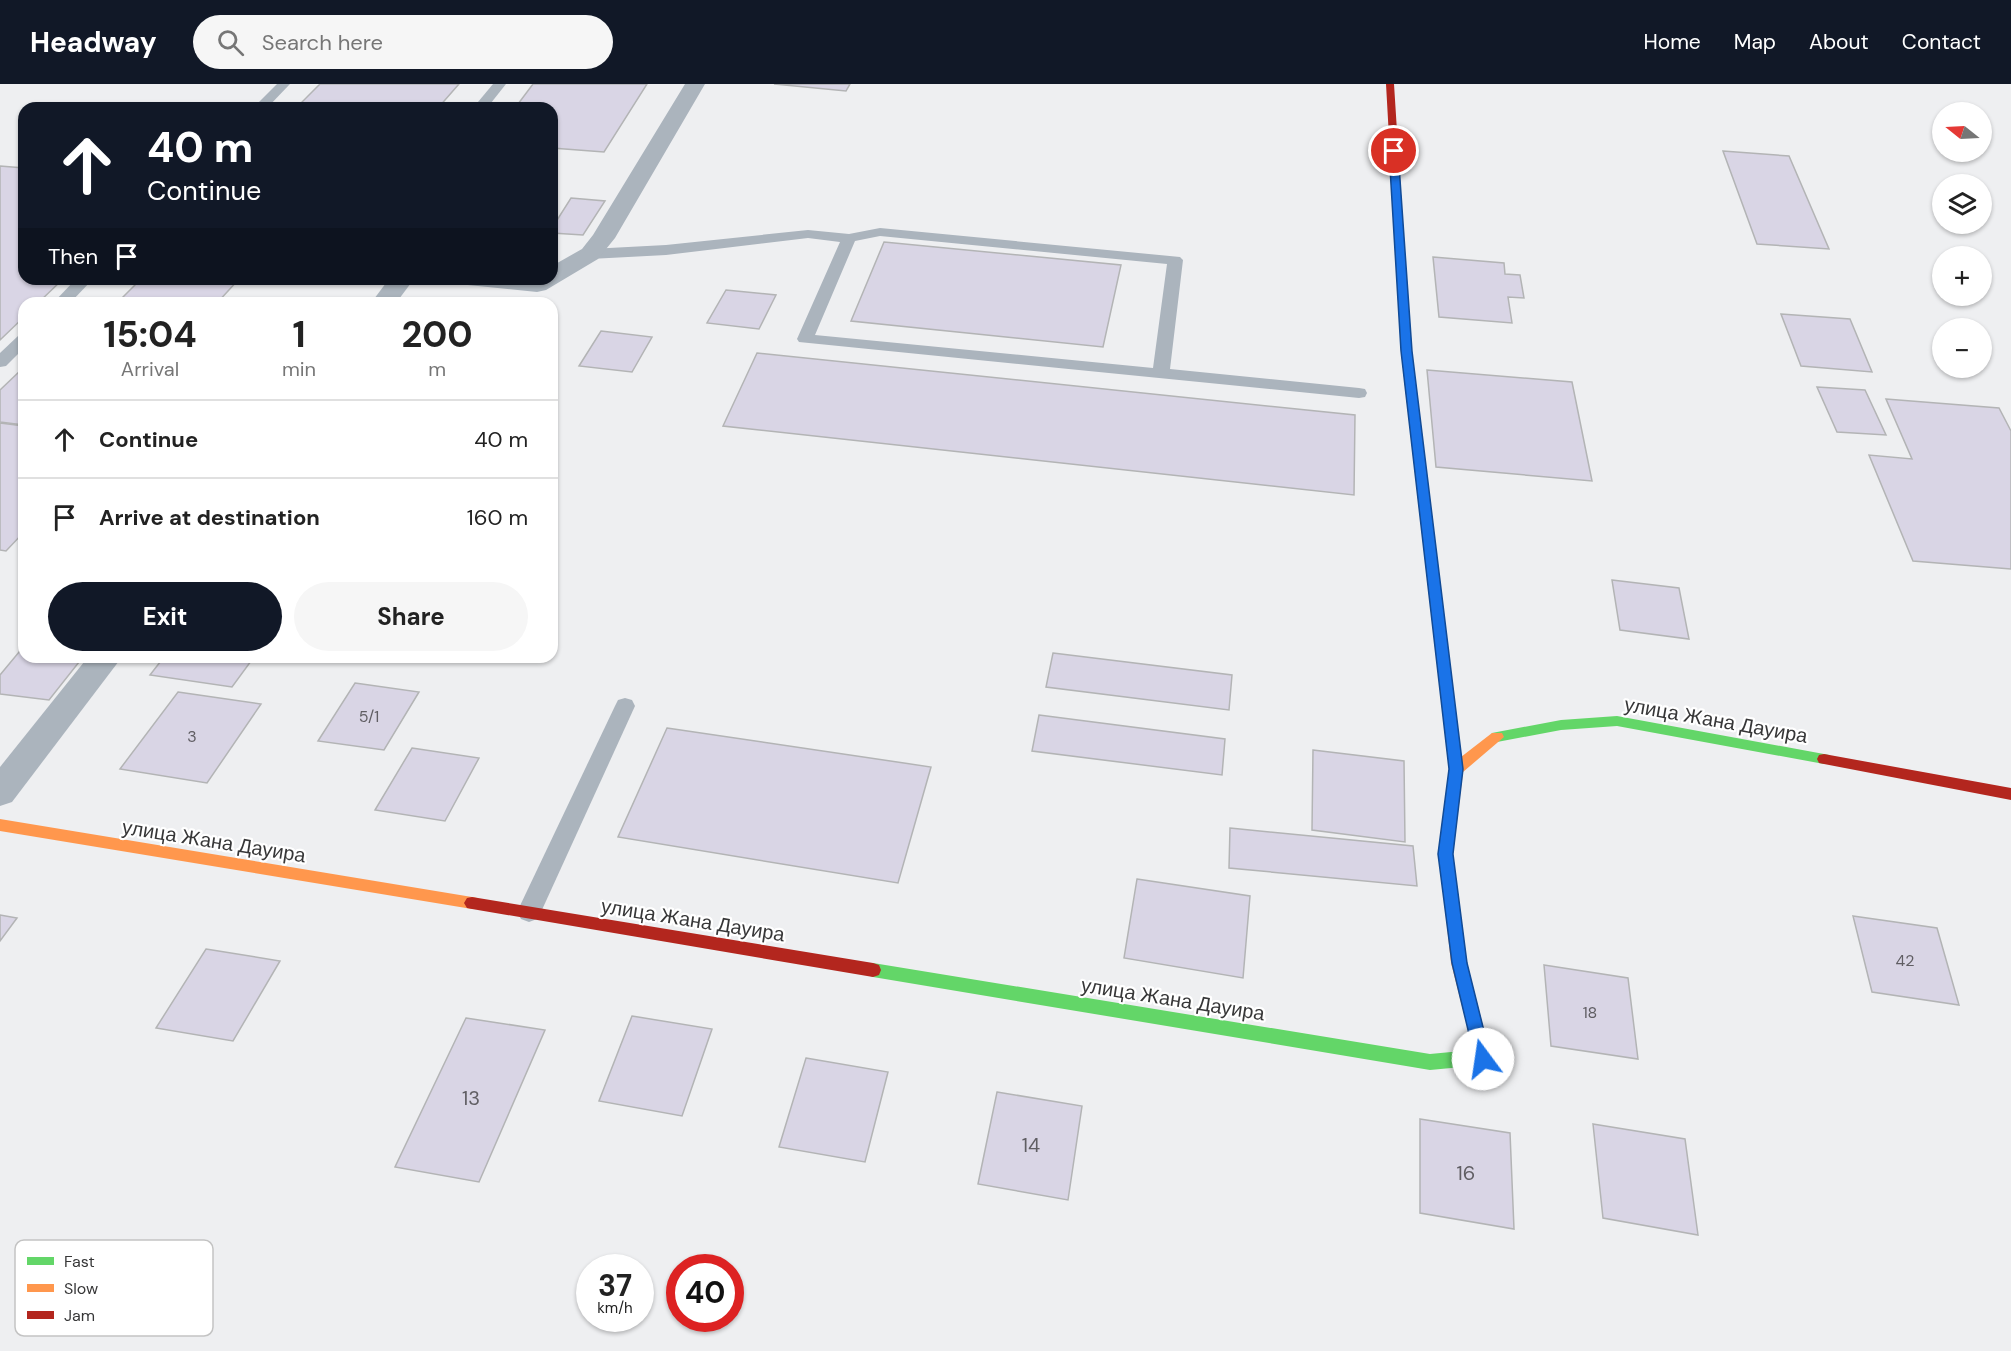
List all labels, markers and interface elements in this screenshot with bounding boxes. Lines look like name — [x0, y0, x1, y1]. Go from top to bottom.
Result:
search box — [193, 15, 613, 69]
text: Headway — [30, 24, 157, 61]
icon: search — [214, 26, 247, 59]
text: Search here — [262, 28, 383, 57]
text: Home — [1643, 28, 1701, 56]
text: Map — [1734, 28, 1776, 56]
text: About — [1809, 28, 1869, 56]
text: Contact — [1902, 28, 1981, 56]
north arrow — [1932, 102, 1992, 162]
map controls — [1932, 102, 1992, 378]
text: 40 m — [147, 120, 253, 175]
pin — [1368, 125, 1419, 176]
icon: ahead — [48, 126, 126, 204]
icon: arrive — [1377, 134, 1410, 167]
text: Continue — [147, 173, 261, 208]
button: layers — [1932, 174, 1992, 234]
icon: arrive — [110, 240, 143, 273]
text: Then — [48, 242, 98, 271]
button: + — [1932, 246, 1992, 306]
text: 15:04 — [103, 311, 197, 358]
text: 1 — [292, 311, 306, 358]
text: 200 — [401, 311, 473, 358]
button: − — [1932, 318, 1992, 378]
text: Arrival — [121, 356, 179, 382]
text: min — [282, 356, 316, 382]
text: m — [428, 356, 446, 382]
icon: ahead — [48, 423, 81, 456]
text: Continue — [99, 425, 198, 454]
text: 40 m — [474, 425, 528, 454]
icon: arrive — [48, 501, 81, 534]
text: Arrive at destination — [99, 503, 320, 532]
text: 160 m — [467, 503, 528, 532]
button: Exit — [48, 582, 282, 651]
button: Share — [294, 582, 528, 651]
street label: улица Жана Дауира — [1622, 691, 1810, 749]
house number: 5/1 — [359, 706, 379, 727]
house number: 3 — [187, 726, 197, 747]
street label: улица Жана Дауира — [120, 814, 308, 868]
street label: улица Жана Дауира — [599, 893, 787, 947]
house number: 42 — [1896, 950, 1914, 971]
street label: улица Жана Дауира — [1079, 972, 1267, 1026]
house number: 18 — [1583, 1002, 1597, 1023]
position arrow — [1451, 1027, 1515, 1091]
house number: 13 — [462, 1085, 480, 1111]
house number: 14 — [1022, 1132, 1040, 1158]
house number: 16 — [1457, 1160, 1475, 1186]
legend — [15, 1240, 213, 1336]
text: Fast — [64, 1251, 95, 1272]
speed limit sign: 40 — [666, 1254, 744, 1332]
text: 37 — [598, 1266, 632, 1305]
text: Slow — [64, 1278, 98, 1299]
text: km/h — [597, 1298, 633, 1318]
text: Jam — [64, 1305, 95, 1326]

